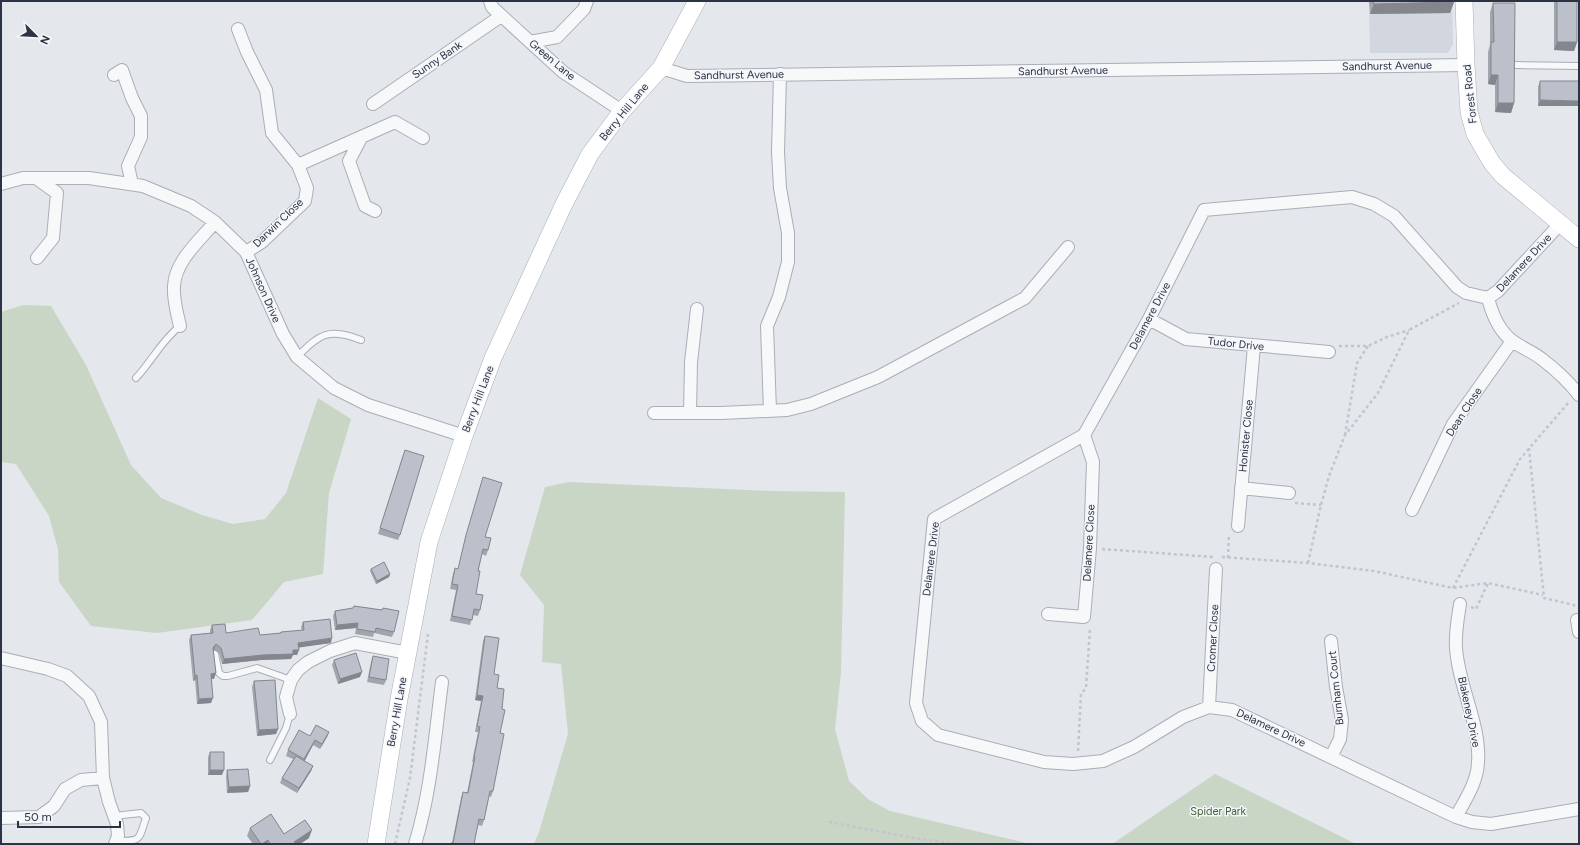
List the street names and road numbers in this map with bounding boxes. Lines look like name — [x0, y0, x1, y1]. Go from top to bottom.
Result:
street label: Green Lane — [526, 37, 578, 83]
street label: Sunny Bank — [410, 38, 465, 81]
street label: Sandhurst Avenue — [1342, 59, 1432, 73]
street label: Sandhurst Avenue — [1018, 64, 1108, 78]
street label: Forest Road — [1460, 64, 1480, 124]
street label: Sandhurst Avenue — [694, 68, 784, 82]
street label: Berry Hill Lane — [597, 81, 651, 143]
street label: Darwin Close — [250, 196, 306, 250]
street label: Delamere Drive — [1494, 231, 1554, 295]
street label: Johnson Drive — [243, 255, 283, 325]
street label: Delamere Drive — [1127, 280, 1173, 352]
street label: Tudor Drive — [1207, 335, 1265, 353]
street label: Berry Hill Lane — [459, 364, 497, 434]
street label: Dean Close — [1443, 385, 1485, 439]
street label: Honister Close — [1236, 399, 1256, 473]
street label: Delamere Close — [1080, 504, 1098, 582]
street label: Delamere Drive — [920, 521, 942, 597]
street label: Cromer Close — [1205, 604, 1221, 672]
street label: Burnham Court — [1326, 650, 1346, 726]
street label: Blakeney Drive — [1455, 675, 1483, 749]
street label: Berry Hill Lane — [384, 676, 410, 748]
street label: Delamere Drive — [1234, 706, 1308, 750]

